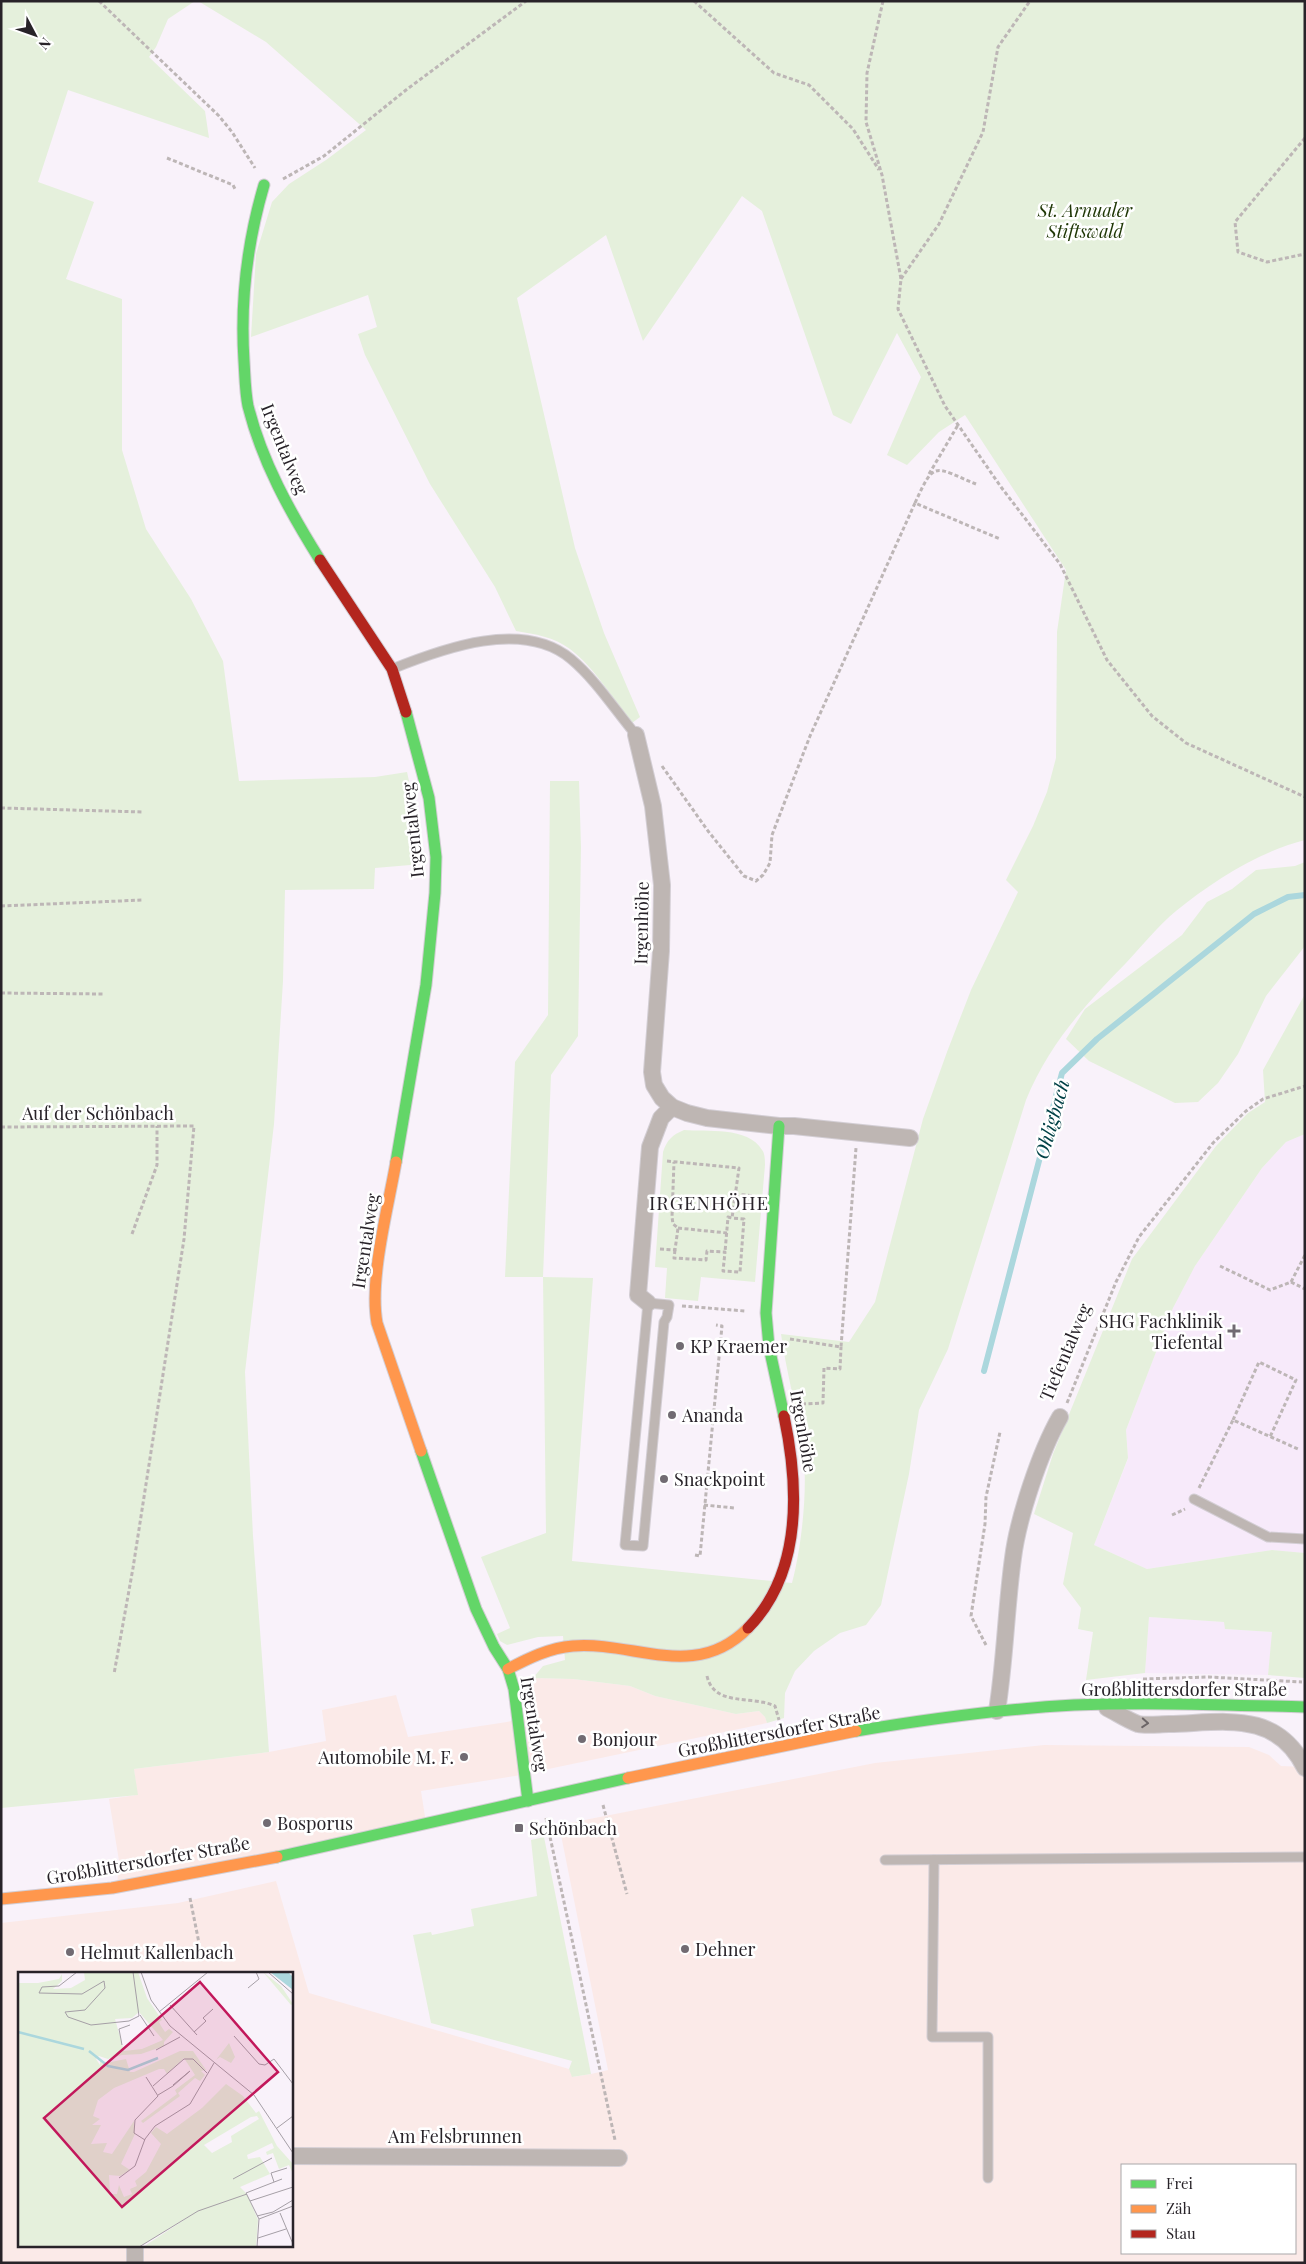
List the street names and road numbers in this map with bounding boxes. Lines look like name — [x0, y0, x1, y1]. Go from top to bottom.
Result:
street label: Irgentalweg — [256, 400, 314, 498]
street label: Irgentalweg — [395, 780, 429, 879]
street label: Irgenhöhe — [628, 881, 654, 965]
street label: Auf der Schönbach — [21, 1101, 174, 1125]
street label: Irgentalweg — [346, 1191, 384, 1290]
street label: Tiefentalweg — [1034, 1299, 1097, 1405]
street label: Irgenhöhe — [785, 1388, 823, 1474]
street label: Irgentalweg — [516, 1675, 554, 1774]
street label: Großblittersdorfer Straße — [1081, 1677, 1287, 1701]
street label: Großblittersdorfer Straße — [676, 1700, 882, 1762]
street label: Großblittersdorfer Straße — [44, 1830, 252, 1890]
street label: Am Felsbrunnen — [387, 2124, 522, 2148]

